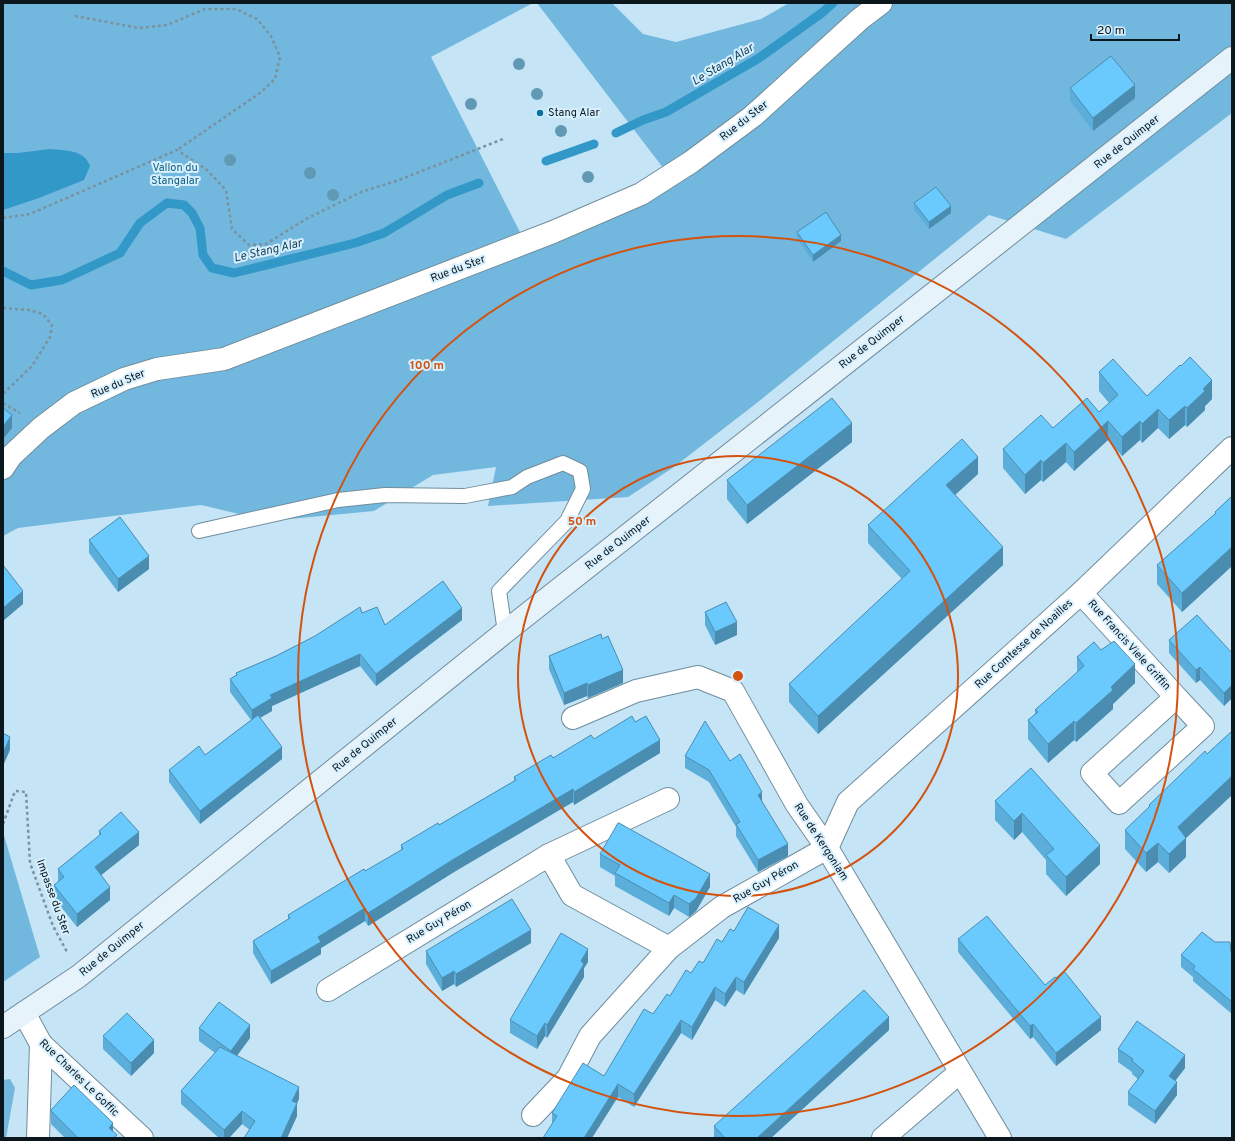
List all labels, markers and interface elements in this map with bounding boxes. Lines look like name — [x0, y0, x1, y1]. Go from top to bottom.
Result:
scale bar — [1091, 16, 1179, 42]
text: 20 m — [1097, 23, 1125, 39]
water label: Le Stang Alar — [689, 40, 758, 90]
street label: Rue du Ster — [717, 97, 772, 144]
place label: Stang Alar — [548, 106, 600, 120]
marker: Stang Alar — [535, 108, 545, 118]
street label: Rue de Quimper — [1091, 112, 1163, 172]
park label: Vallon du Stangalar — [151, 161, 200, 188]
water label: Le Stang Alar — [232, 235, 305, 267]
street label: Rue du Ster — [429, 252, 488, 286]
street label: Rue de Quimper — [836, 312, 908, 372]
text: 100 m — [410, 358, 444, 374]
street label: Rue du Ster — [89, 366, 148, 402]
street label: Rue de Quimper — [582, 513, 654, 573]
text: 50 m — [568, 514, 596, 530]
street label: Rue Comtesse de Noailles — [972, 596, 1076, 692]
street label: Rue Francis Viele Griffin — [1085, 597, 1173, 693]
centre of rings — [731, 669, 745, 683]
street label: Rue de Quimper — [330, 714, 401, 776]
street label: Rue de Kergoniam — [791, 800, 851, 884]
street label: Impasse du Ster — [33, 857, 73, 937]
street label: Rue Guy Péron — [731, 858, 801, 906]
street label: Rue Guy Péron — [404, 897, 474, 947]
street label: Rue de Quimper — [77, 918, 148, 980]
street label: Rue Charles Le Goffic — [36, 1036, 122, 1120]

